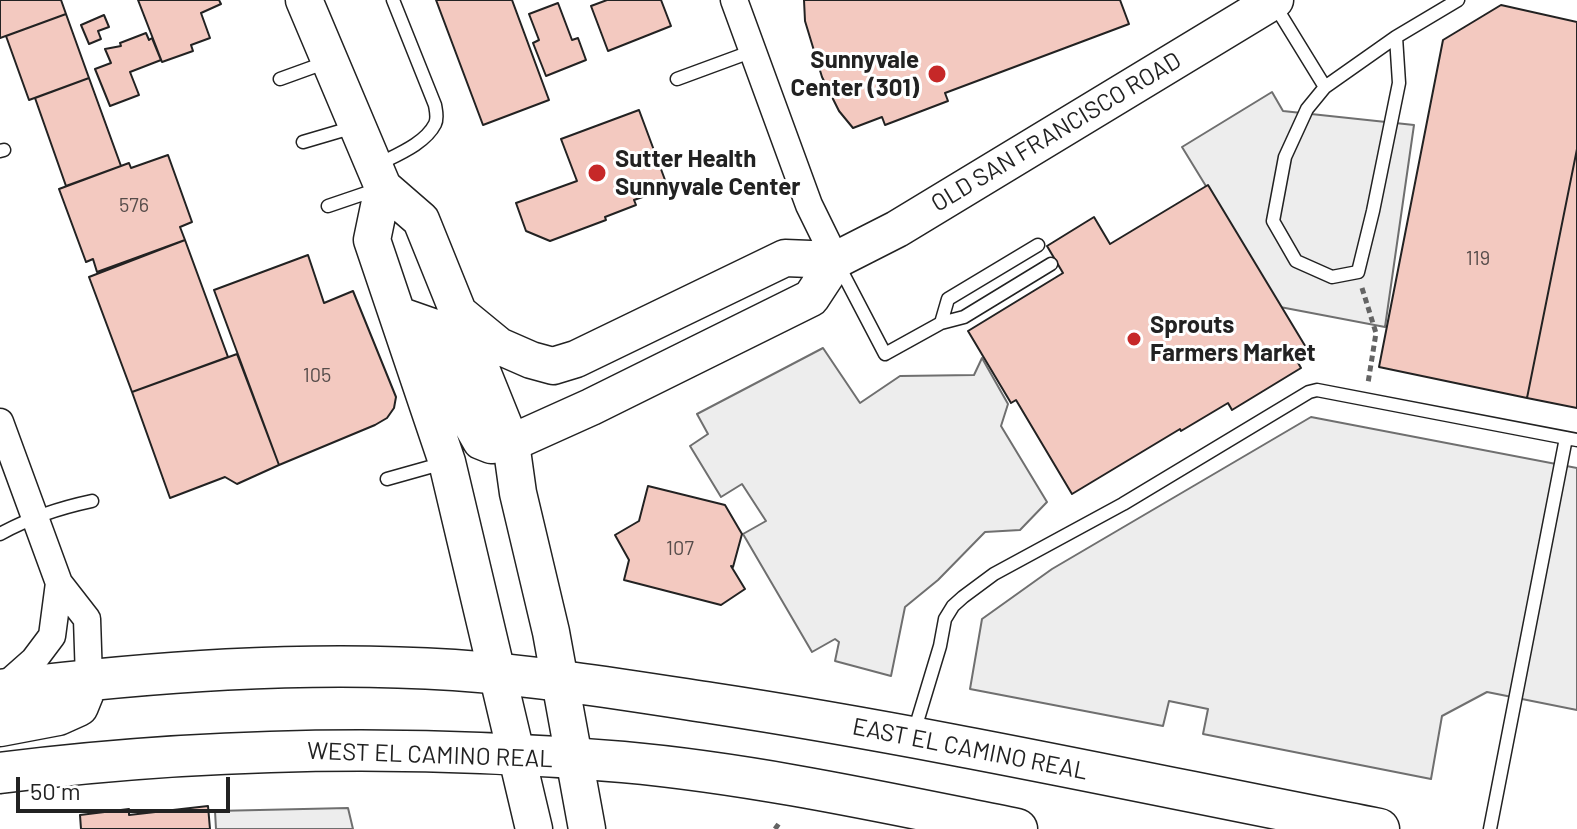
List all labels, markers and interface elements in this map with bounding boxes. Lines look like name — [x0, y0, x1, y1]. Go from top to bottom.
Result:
place label: Sunnyvale Center (301) — [791, 46, 919, 102]
street label: OLD SAN FRANCISCO ROAD — [926, 46, 1186, 218]
marker: Sunnyvale Center (301) — [926, 63, 948, 85]
place label: Sutter Health Sunnyvale Center — [615, 145, 800, 201]
marker: Sutter Health Sunnyvale Center — [586, 162, 608, 184]
house number: 576 — [119, 193, 149, 217]
house number: 119 — [1466, 246, 1490, 270]
place label: Sprouts Farmers Market — [1150, 311, 1316, 367]
marker: Sprouts Farmers Market — [1125, 330, 1143, 348]
house number: 105 — [303, 363, 331, 387]
house number: 107 — [666, 536, 694, 560]
street label: EAST EL CAMINO REAL — [850, 712, 1090, 786]
street label: WEST EL CAMINO REAL — [307, 736, 553, 774]
scale bar — [20, 761, 234, 811]
text: 50 m — [30, 776, 81, 805]

